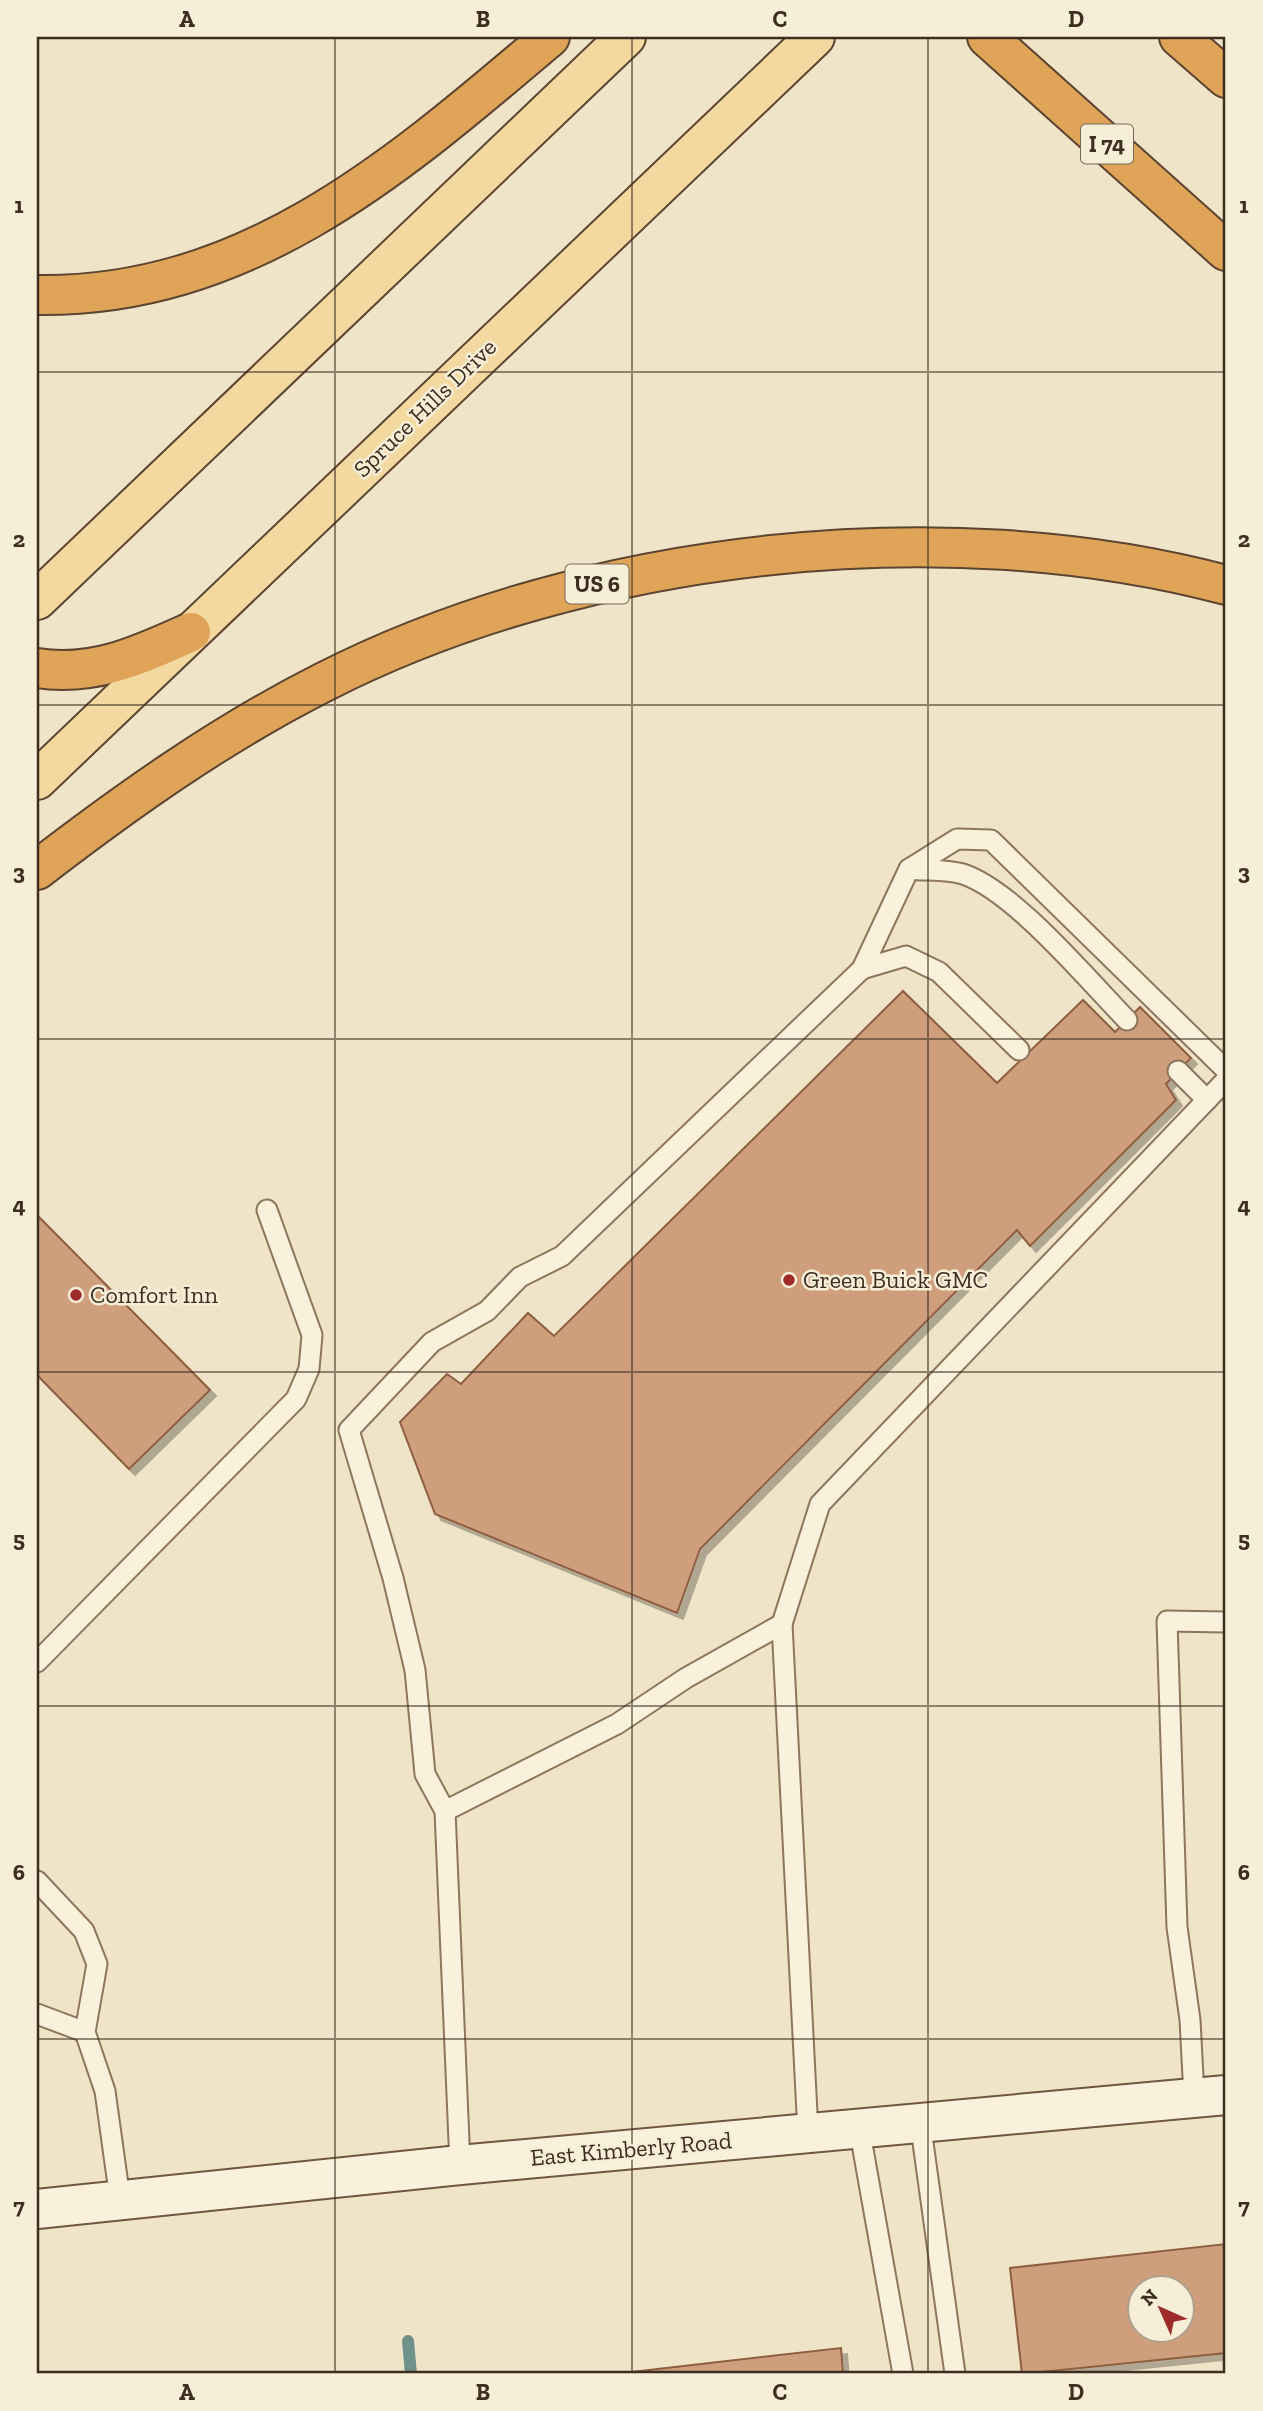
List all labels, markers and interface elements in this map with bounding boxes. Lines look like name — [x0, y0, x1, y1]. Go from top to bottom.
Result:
text: A — [179, 5, 195, 33]
text: B — [476, 5, 490, 33]
text: C — [773, 5, 787, 33]
text: D — [1068, 5, 1084, 33]
road number: I 74 — [1081, 125, 1133, 164]
text: 1 — [14, 191, 24, 219]
text: 1 — [1239, 191, 1249, 219]
street label: Spruce Hills Drive — [347, 332, 502, 483]
text: 2 — [13, 525, 25, 553]
text: 2 — [1238, 525, 1250, 553]
road number: US 6 — [566, 564, 628, 604]
text: 3 — [13, 858, 25, 886]
text: 3 — [1238, 858, 1250, 886]
text: 4 — [12, 1191, 26, 1219]
text: 4 — [1237, 1191, 1251, 1219]
place label: Green Buick GMC — [803, 1265, 988, 1294]
marker: Green Buick GMC — [781, 1272, 797, 1288]
place label: Comfort Inn — [90, 1280, 218, 1309]
marker: Comfort Inn — [68, 1287, 84, 1303]
text: 5 — [13, 1525, 25, 1553]
text: 5 — [1238, 1525, 1250, 1553]
text: 6 — [13, 1858, 25, 1886]
text: 6 — [1238, 1858, 1250, 1886]
street label: East Kimberly Road — [529, 2125, 733, 2172]
text: 7 — [13, 2192, 25, 2220]
text: 7 — [1238, 2192, 1250, 2220]
north arrow — [1126, 2274, 1196, 2344]
text: N — [1136, 2284, 1163, 2311]
text: A — [179, 2378, 195, 2406]
text: B — [476, 2378, 490, 2406]
text: C — [773, 2378, 787, 2406]
text: D — [1068, 2378, 1084, 2406]

